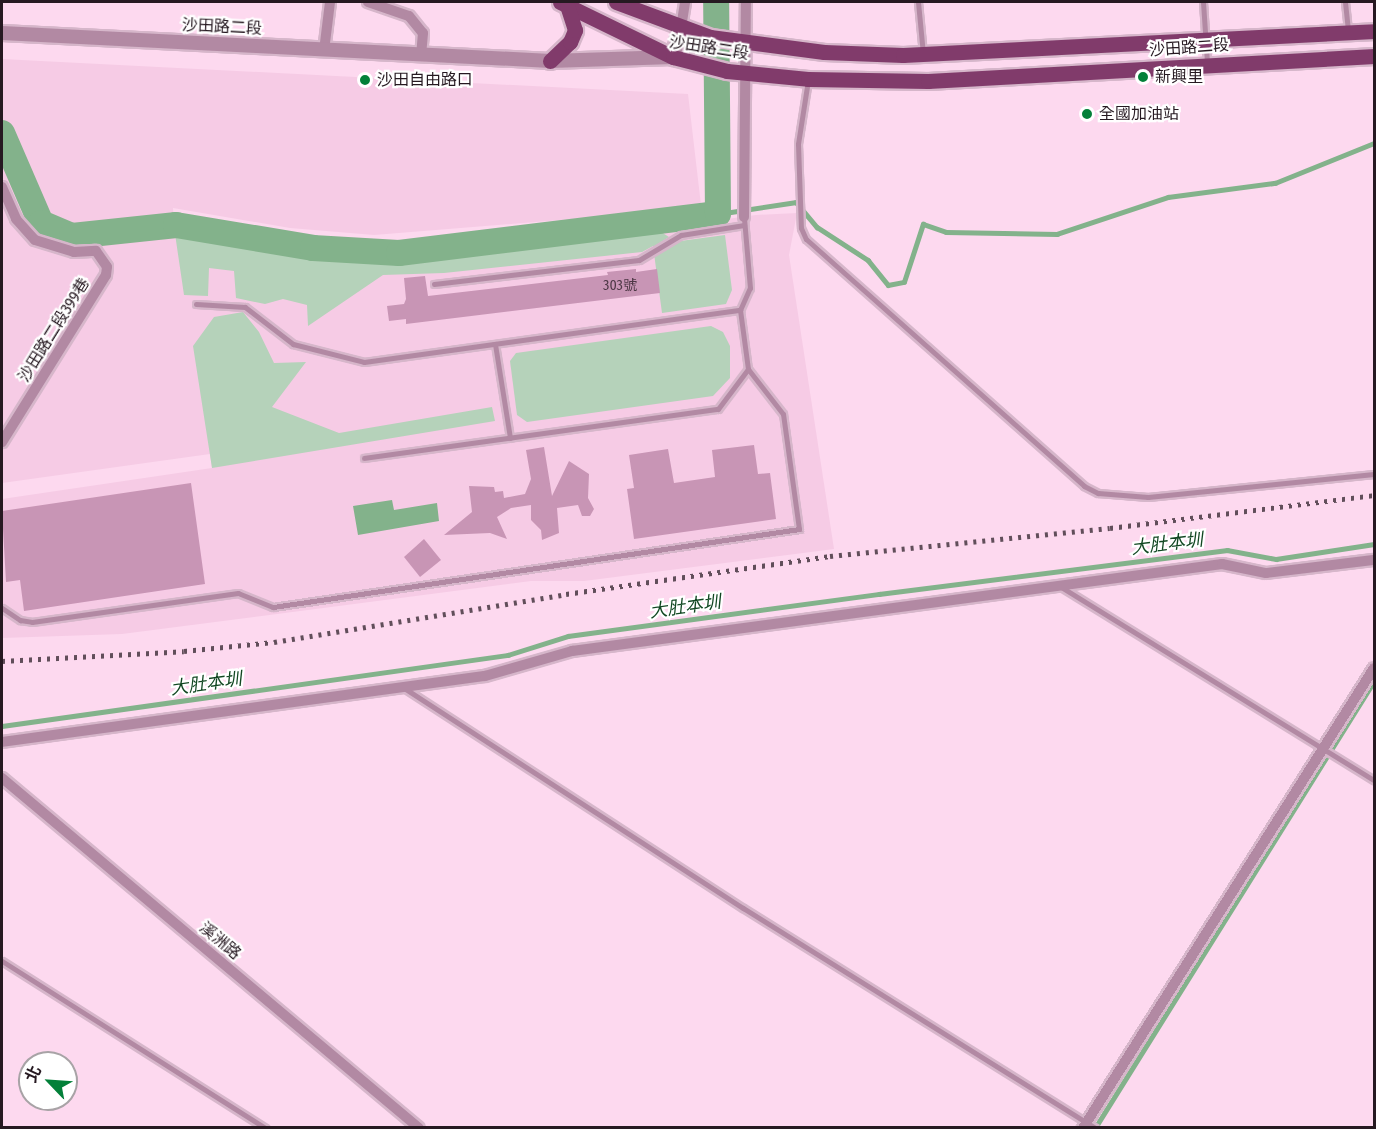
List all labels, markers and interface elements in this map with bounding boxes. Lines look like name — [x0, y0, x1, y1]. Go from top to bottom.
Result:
street label: 沙田路二段 — [182, 15, 262, 39]
street label: 沙田路二段 — [668, 32, 750, 64]
street label: 沙田路二段 — [1148, 36, 1230, 60]
place label: 新興里 — [1155, 67, 1203, 87]
place label: 沙田自由路口 — [377, 70, 473, 90]
marker: 新興里 — [1136, 70, 1150, 84]
marker: 沙田自由路口 — [358, 73, 372, 87]
place label: 全國加油站 — [1099, 104, 1179, 124]
marker: 全國加油站 — [1080, 107, 1094, 121]
street label: 沙田路二段399巷 — [14, 275, 94, 385]
house number: 303號 — [603, 278, 637, 294]
water label: 大肚本圳 — [1130, 529, 1204, 559]
water label: 大肚本圳 — [648, 591, 722, 623]
water label: 大肚本圳 — [169, 668, 243, 700]
street label: 溪洲路 — [195, 918, 245, 964]
north arrow — [18, 1051, 78, 1111]
text: 北 — [21, 1063, 45, 1085]

